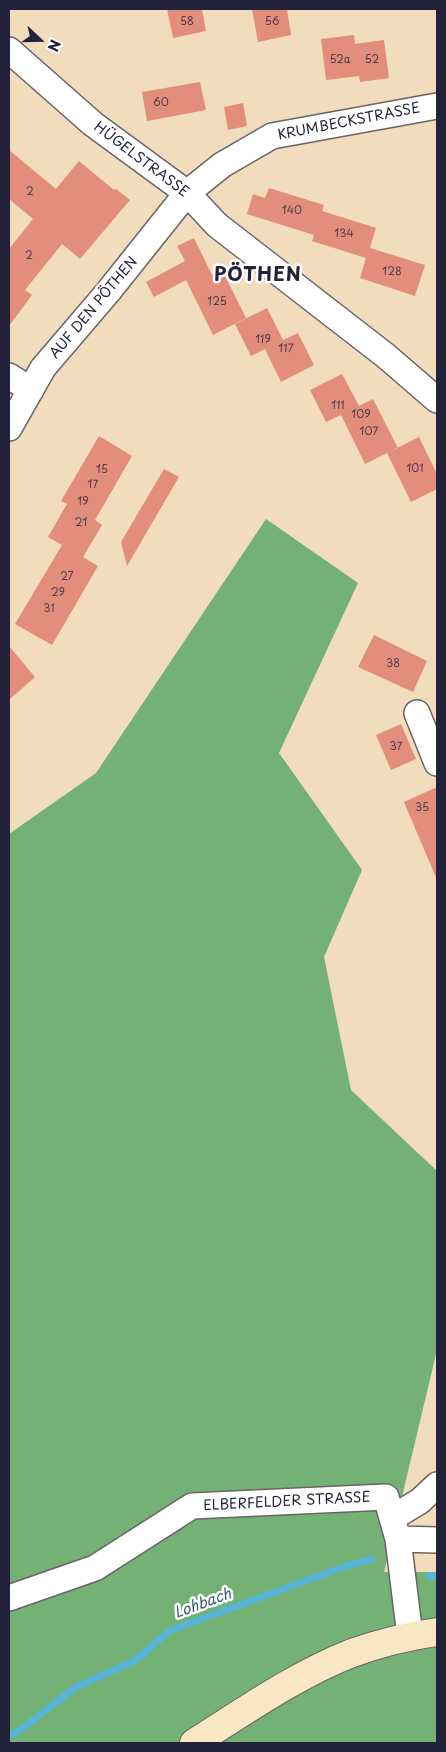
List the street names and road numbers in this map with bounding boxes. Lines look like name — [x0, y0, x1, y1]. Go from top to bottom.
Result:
street label: KRUMBECKSTRASSE — [276, 100, 422, 144]
street label: HÜGELSTRASSE — [90, 119, 192, 201]
street label: AUF DEN PÖTHEN — [47, 254, 141, 362]
street label: ELBERFELDER STRASSE — [203, 1489, 371, 1515]

